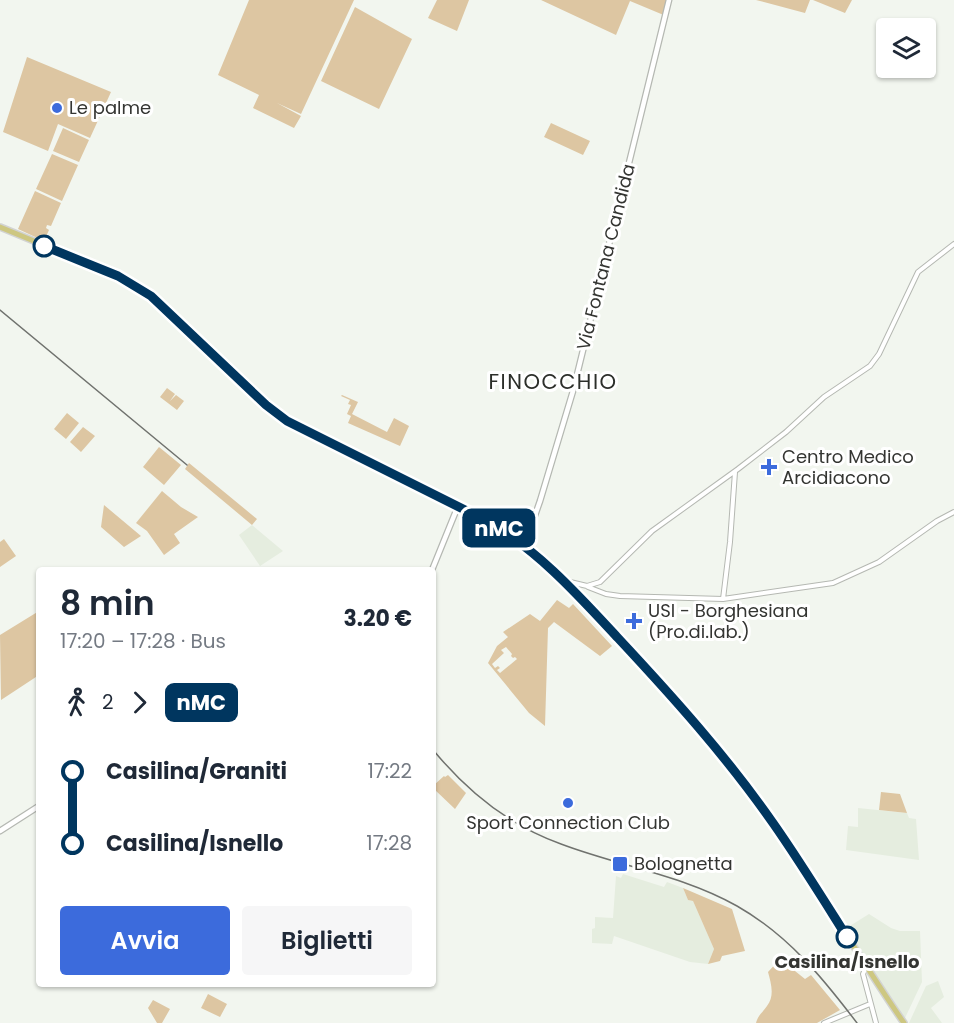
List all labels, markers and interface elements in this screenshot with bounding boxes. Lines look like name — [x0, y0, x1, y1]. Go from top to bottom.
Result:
map controls — [876, 18, 936, 78]
button: layers — [876, 18, 936, 78]
place label: Le palme — [69, 95, 151, 120]
marker: Le palme — [50, 101, 64, 115]
street label: Via Fontana Candida — [570, 161, 641, 353]
unlabelled marker — [33, 235, 55, 257]
district label: FINOCCHIO — [488, 367, 618, 396]
place label: Centro Medico Arcidiacono — [782, 444, 914, 490]
marker: Centro Medico Arcidiacono — [760, 458, 778, 476]
line badge: nMC — [464, 508, 534, 548]
text: nMC — [474, 514, 524, 543]
text: 8 min — [60, 580, 155, 627]
place label: USI - Borghesiana (Pro.di.lab.) — [648, 598, 808, 644]
text: 3.20 € — [343, 603, 412, 634]
marker: USI - Borghesiana (Pro.di.lab.) — [625, 612, 643, 630]
text: 17:20 – 17:28 · Bus — [60, 627, 226, 655]
icon: walk — [60, 686, 93, 719]
icon: forward — [123, 686, 156, 719]
text: 2 — [102, 688, 114, 716]
text: nMC — [177, 688, 226, 717]
text: Casilina/Graniti — [106, 756, 287, 787]
text: 17:22 — [367, 757, 412, 785]
marker: Sport Connection Club — [561, 796, 575, 810]
place label: Sport Connection Club — [466, 810, 670, 835]
text: Casilina/Isnello — [106, 828, 283, 859]
text: 17:28 — [366, 829, 412, 857]
place label: Bolognetta — [634, 851, 733, 876]
marker: Bolognetta — [611, 855, 629, 873]
button: Avvia — [60, 906, 230, 975]
button: Biglietti — [242, 906, 412, 975]
marker: Casilina/Isnello — [836, 926, 858, 948]
place label: Casilina/Isnello — [774, 949, 920, 974]

